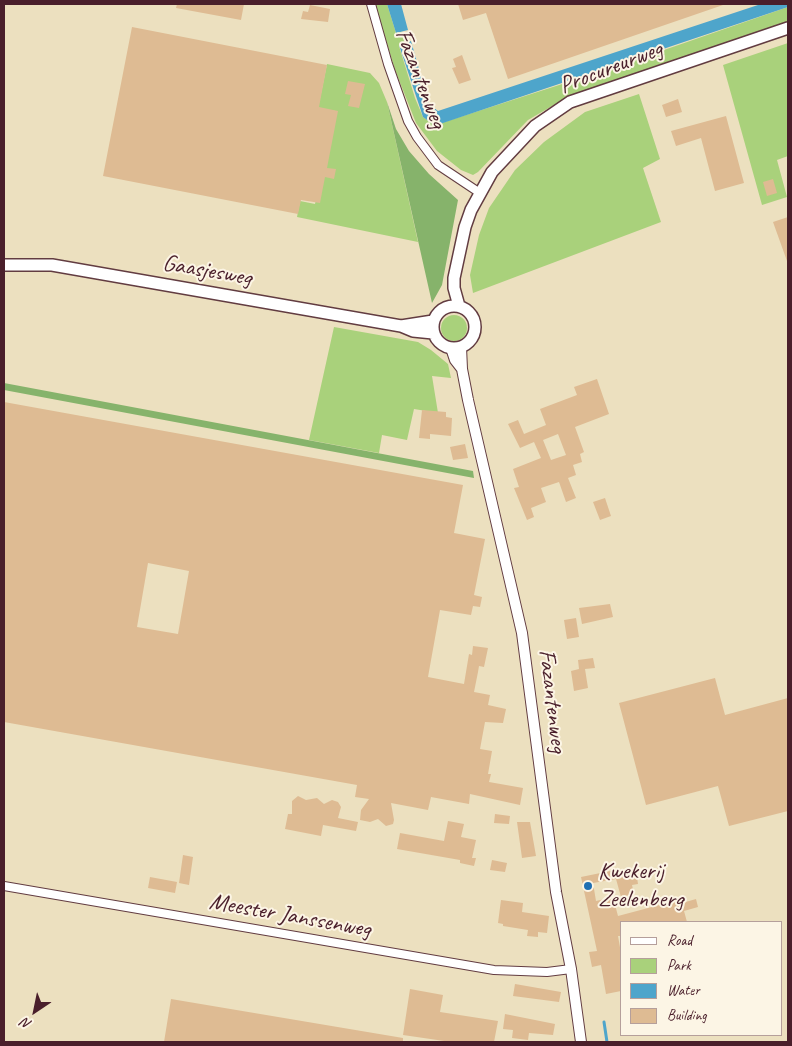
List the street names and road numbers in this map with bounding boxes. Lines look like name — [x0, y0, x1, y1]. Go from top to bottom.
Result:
street label: Fazantenweg — [388, 25, 452, 133]
street label: Procureurweg — [555, 35, 667, 101]
street label: Gaasjesweg — [160, 249, 254, 293]
street label: Fazantenweg — [531, 648, 573, 754]
street label: Meester Janssenweg — [207, 888, 373, 944]

